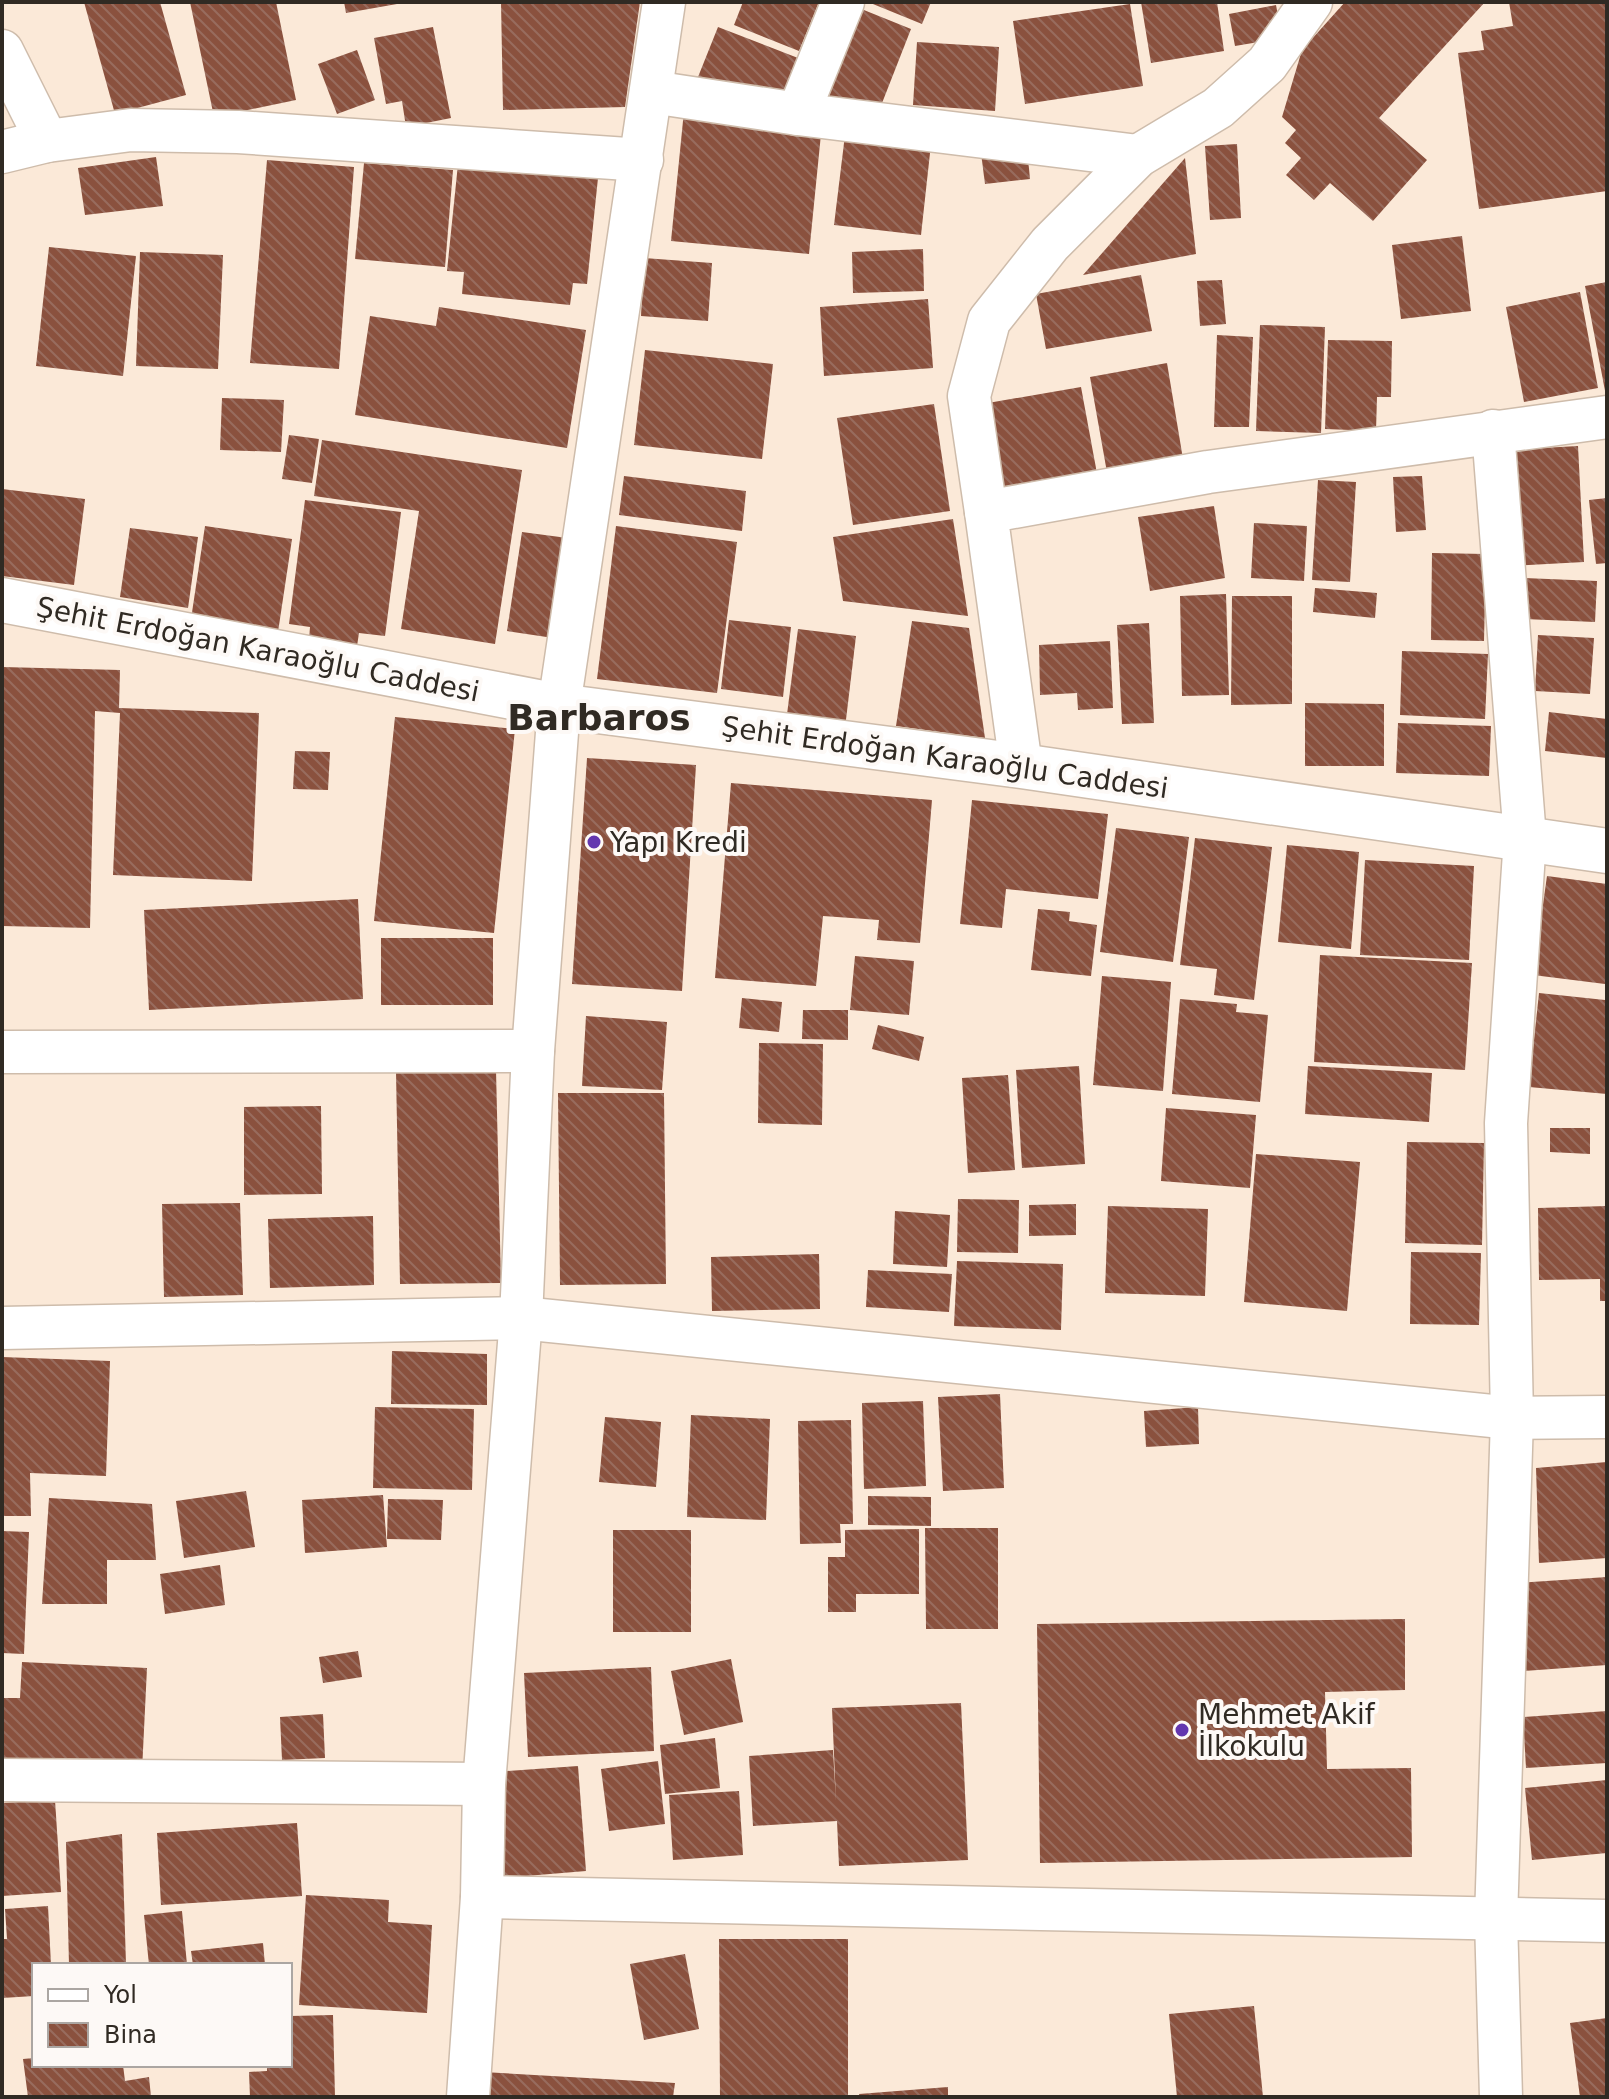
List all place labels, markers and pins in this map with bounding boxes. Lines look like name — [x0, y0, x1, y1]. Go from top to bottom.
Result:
place label: Yapı Kredi — [609, 826, 747, 859]
marker: Yapı Kredi — [585, 833, 603, 851]
place label: Mehmet Akif İlkokulu — [1198, 1698, 1376, 1763]
marker: Mehmet Akif İlkokulu — [1173, 1721, 1191, 1739]

